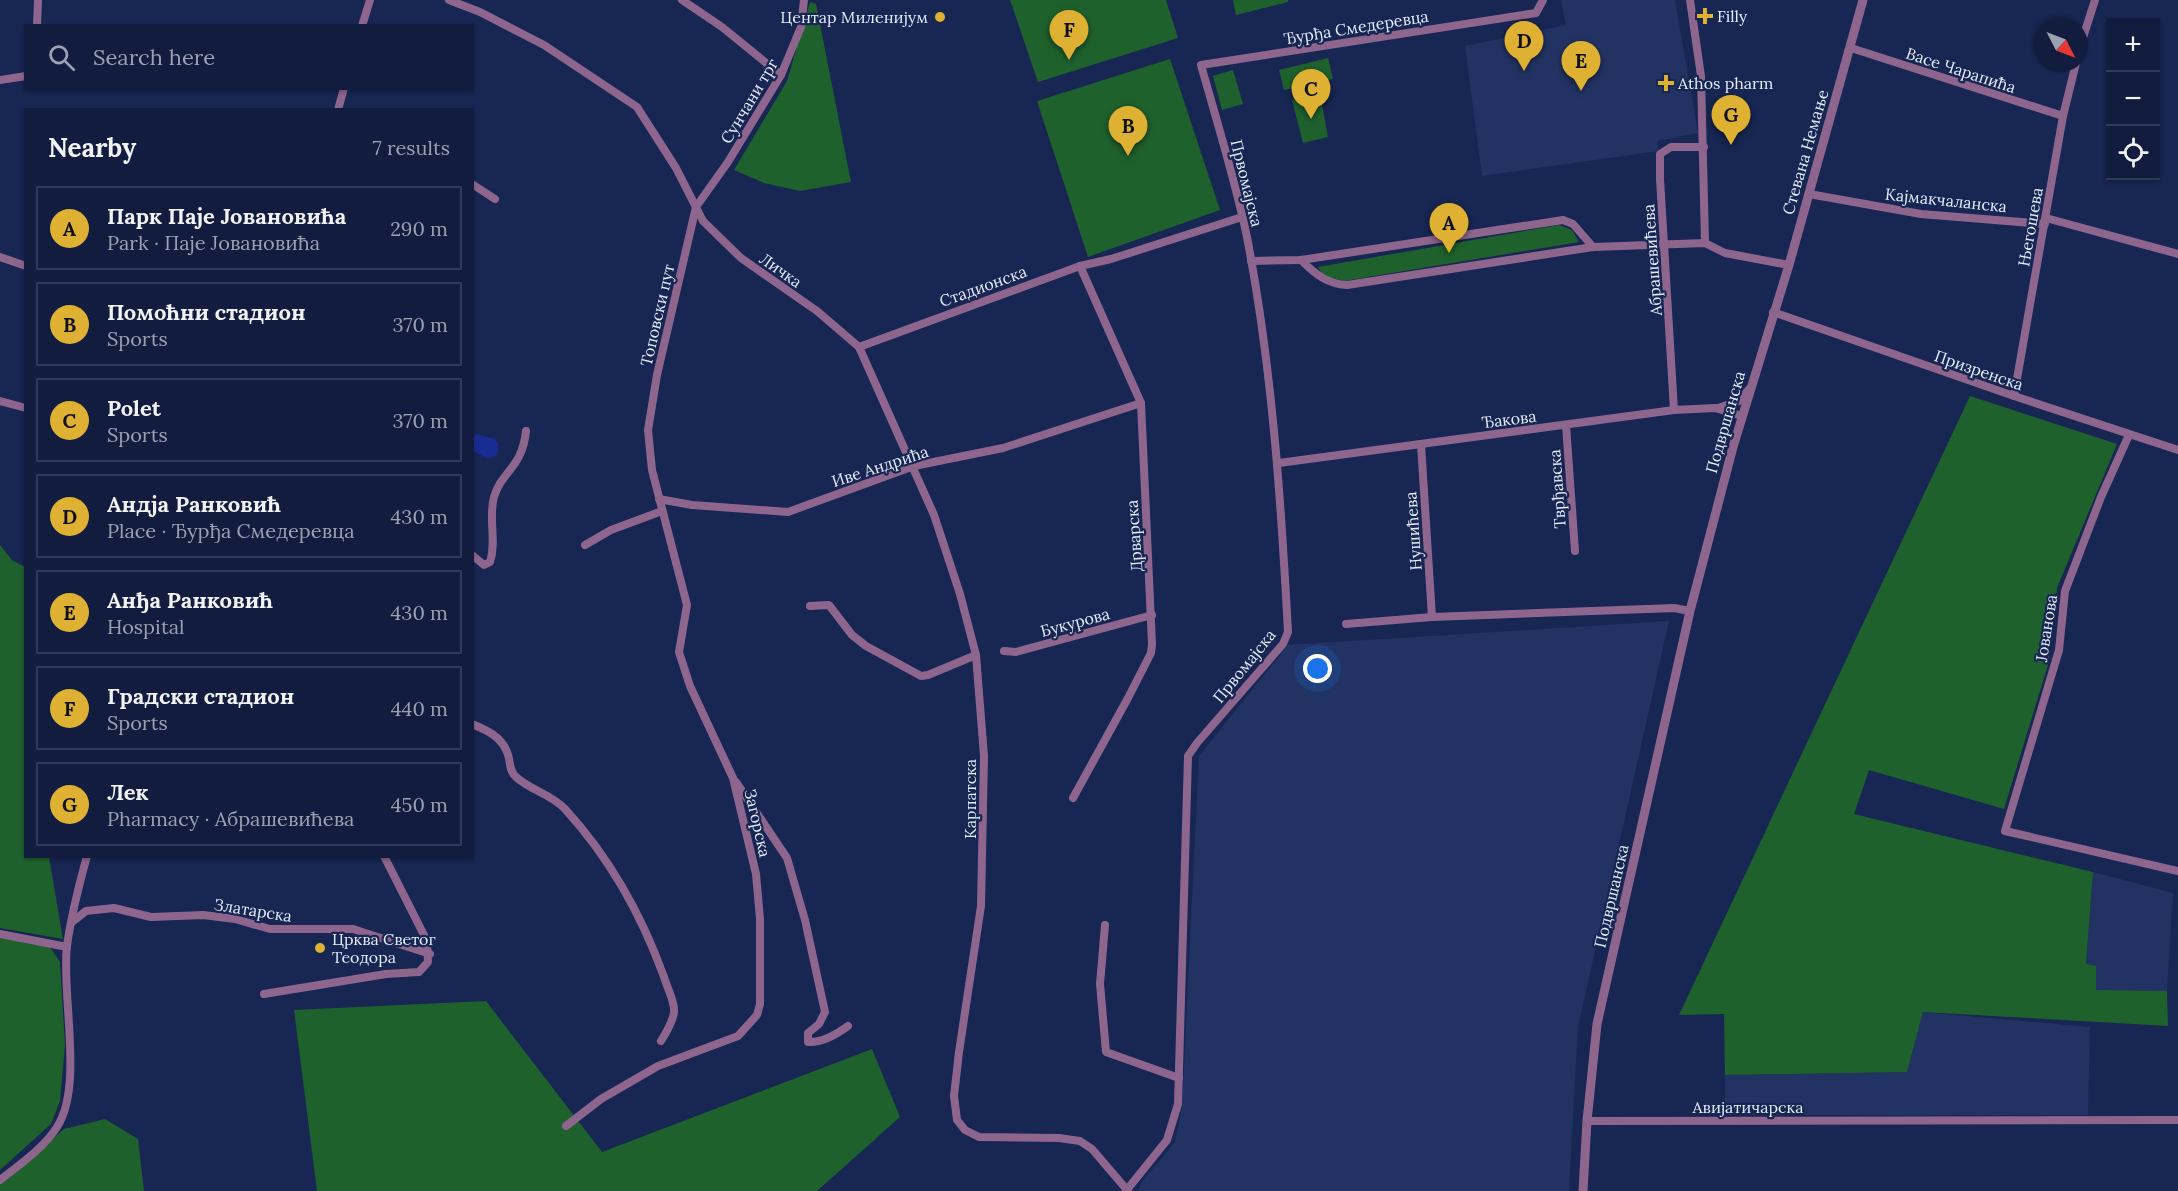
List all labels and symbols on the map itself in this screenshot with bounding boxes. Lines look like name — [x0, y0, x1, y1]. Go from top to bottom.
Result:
street label: Ђурђа Смедеревца — [1282, 6, 1430, 48]
place label: Filly — [1717, 6, 1748, 26]
place label: Центар Миленијум — [780, 7, 928, 27]
marker: Filly — [1698, 9, 1712, 23]
marker: Центар Миленијум — [933, 10, 947, 24]
pin: F — [1050, 10, 1088, 60]
north arrow — [2034, 18, 2088, 72]
pin: D — [1504, 22, 1544, 71]
pin: E — [1562, 42, 1600, 91]
street label: Васе Чарапића — [1904, 43, 2018, 97]
street label: Сунчани трг — [716, 55, 782, 147]
pin: C — [1292, 70, 1330, 119]
place label: Athos pharm — [1677, 73, 1773, 93]
marker: Athos pharm — [1659, 76, 1673, 90]
street label: Стевана Немање — [1778, 87, 1833, 217]
pin: G — [1712, 96, 1750, 145]
pin: B — [1108, 106, 1148, 156]
street label: Првомајска — [1227, 137, 1267, 229]
street label: Кајмакчаланска — [1884, 184, 2008, 216]
street label: Његошева — [2013, 186, 2047, 268]
pin: A — [1430, 204, 1468, 253]
street label: Абрашевићева — [1638, 204, 1666, 317]
street label: Личка — [756, 248, 806, 292]
street label: Стадионска — [937, 261, 1029, 311]
street label: Топовски пут — [636, 262, 678, 368]
street label: Призренска — [1932, 345, 2026, 395]
street label: Подвршанска — [1701, 369, 1749, 475]
street label: Ђакова — [1481, 406, 1537, 432]
street label: Иве Андрића — [829, 441, 931, 491]
street label: Тврђавска — [1544, 449, 1570, 529]
street label: Нушићева — [1400, 491, 1426, 571]
street label: Дрварска — [1122, 499, 1146, 573]
street label: Јованова — [2031, 593, 2061, 664]
street label: Букурова — [1038, 603, 1112, 641]
street label: Првомајска — [1208, 625, 1280, 707]
your location — [1303, 654, 1332, 683]
street label: Карпатска — [960, 759, 980, 839]
street label: Загорска — [740, 787, 776, 859]
street label: Подвршанска — [1589, 842, 1633, 950]
street label: Златарска — [213, 894, 293, 926]
place label: Црква Светог Теодора — [332, 929, 435, 967]
marker: Црква Светог Теодора — [313, 941, 327, 955]
street label: Авијатичарска — [1692, 1097, 1803, 1117]

